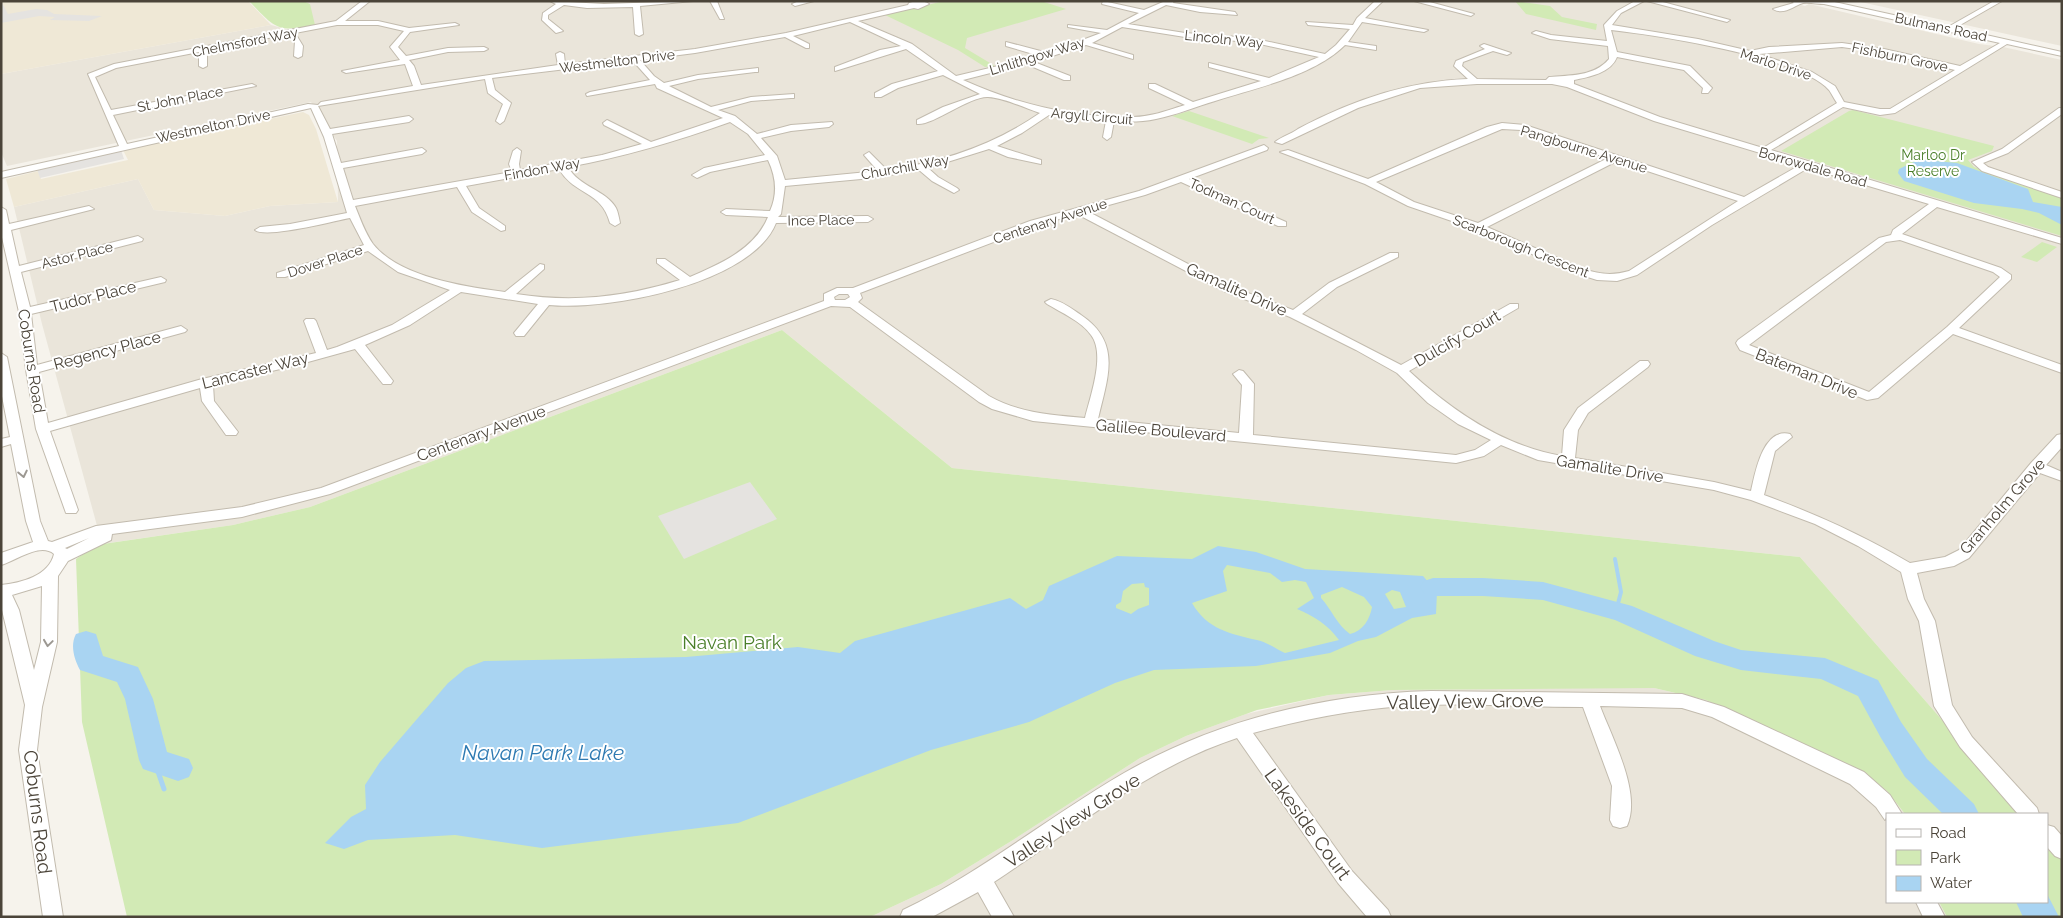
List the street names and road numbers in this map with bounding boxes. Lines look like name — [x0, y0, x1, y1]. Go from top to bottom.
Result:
street label: Bulmans Road — [1893, 9, 1989, 45]
street label: Chelmsford Way — [191, 24, 300, 60]
street label: Lincoln Way — [1184, 27, 1265, 51]
street label: Linlithgow Way — [987, 34, 1087, 78]
street label: Fishburn Grove — [1850, 39, 1950, 75]
street label: Marlo Drive — [1738, 45, 1814, 83]
street label: Westmelton Drive — [558, 46, 676, 76]
street label: St John Place — [136, 83, 224, 115]
street label: Argyll Circuit — [1050, 104, 1134, 128]
street label: Westmelton Drive — [154, 106, 272, 146]
street label: Pangbourne Avenue — [1519, 122, 1649, 176]
street label: Borrowdale Road — [1757, 144, 1869, 190]
street label: Churchill Way — [860, 151, 951, 183]
street label: Findon Way — [503, 154, 582, 184]
street label: Todman Court — [1187, 175, 1278, 227]
street label: Centenary Avenue — [991, 195, 1109, 247]
street label: Ince Place — [787, 211, 855, 229]
street label: Scarborough Crescent — [1451, 211, 1592, 281]
street label: Astor Place — [40, 238, 114, 272]
street label: Dover Place — [286, 241, 364, 281]
street label: Gamalite Drive — [1183, 259, 1290, 320]
street label: Tudor Place — [48, 277, 138, 316]
street label: Dulcify Court — [1411, 306, 1504, 371]
street label: Coburns Road — [14, 308, 49, 414]
street label: Regency Place — [51, 327, 163, 374]
street label: Bateman Drive — [1753, 344, 1861, 403]
street label: Lancaster Way — [200, 348, 311, 393]
street label: Centenary Avenue — [414, 401, 548, 466]
street label: Galilee Boulevard — [1095, 415, 1227, 446]
street label: Gamalite Drive — [1555, 451, 1665, 486]
street label: Granholm Grove — [1956, 455, 2049, 558]
street label: Valley View Grove — [1386, 689, 1544, 713]
street label: Coburns Road — [19, 749, 57, 875]
street label: Lakeside Court — [1260, 764, 1356, 884]
street label: Valley View Grove — [1000, 768, 1144, 872]

